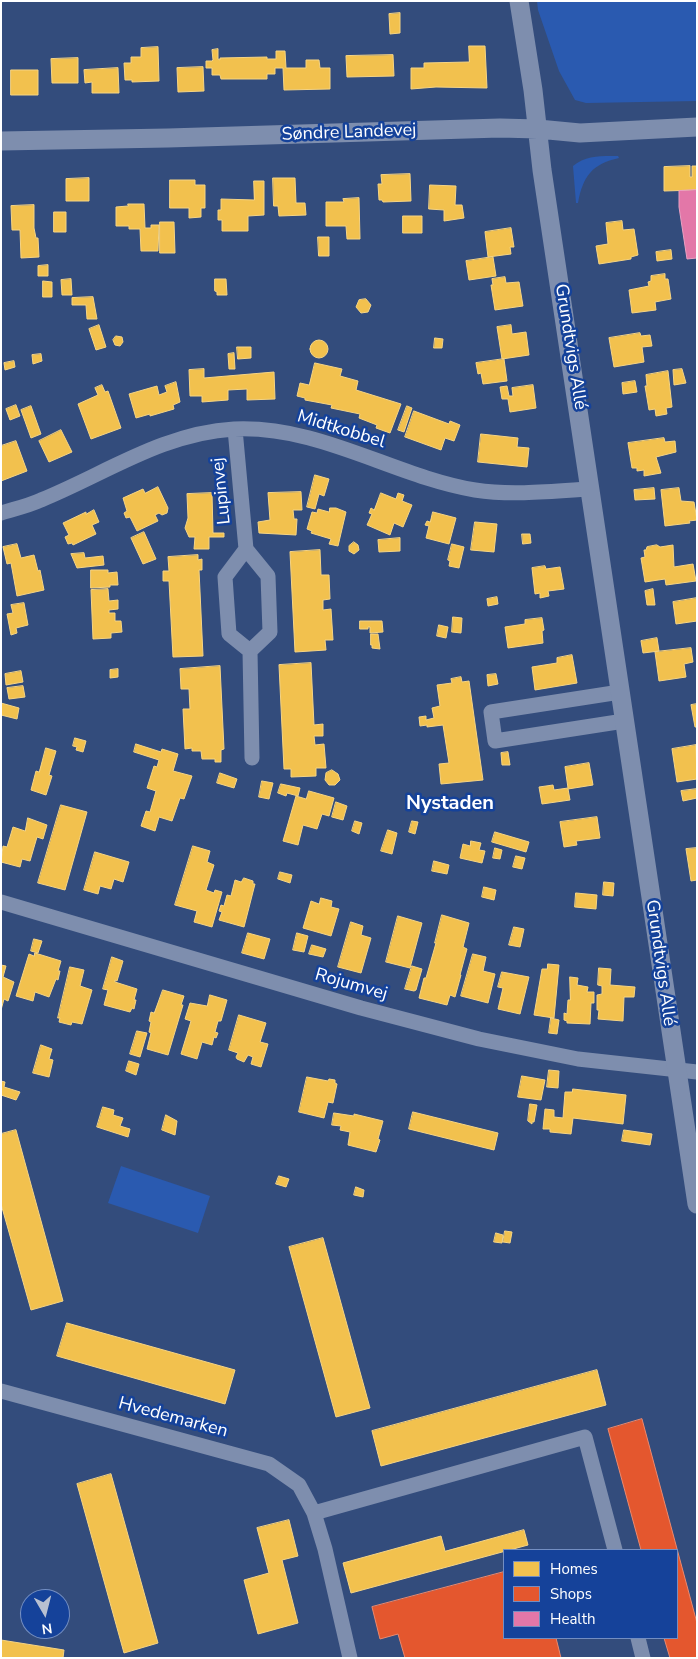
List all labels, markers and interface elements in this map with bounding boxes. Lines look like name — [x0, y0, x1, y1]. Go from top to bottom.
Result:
street label: Søndre Landevej — [281, 120, 417, 146]
street label: Grundtvigs Allé — [549, 282, 591, 412]
street label: Midtkobbel — [294, 406, 388, 454]
street label: Lupinvej — [208, 456, 236, 526]
district label: Nystaden — [406, 792, 494, 816]
street label: Grundtvigs Allé — [640, 898, 680, 1028]
street label: Rojumvej — [312, 964, 390, 1006]
street label: Hvedemarken — [116, 1393, 230, 1443]
legend — [503, 1549, 678, 1639]
text: Homes — [550, 1559, 598, 1579]
text: Shops — [550, 1584, 592, 1604]
north arrow — [20, 1589, 70, 1639]
text: Health — [550, 1609, 595, 1629]
text: N — [41, 1618, 54, 1638]

